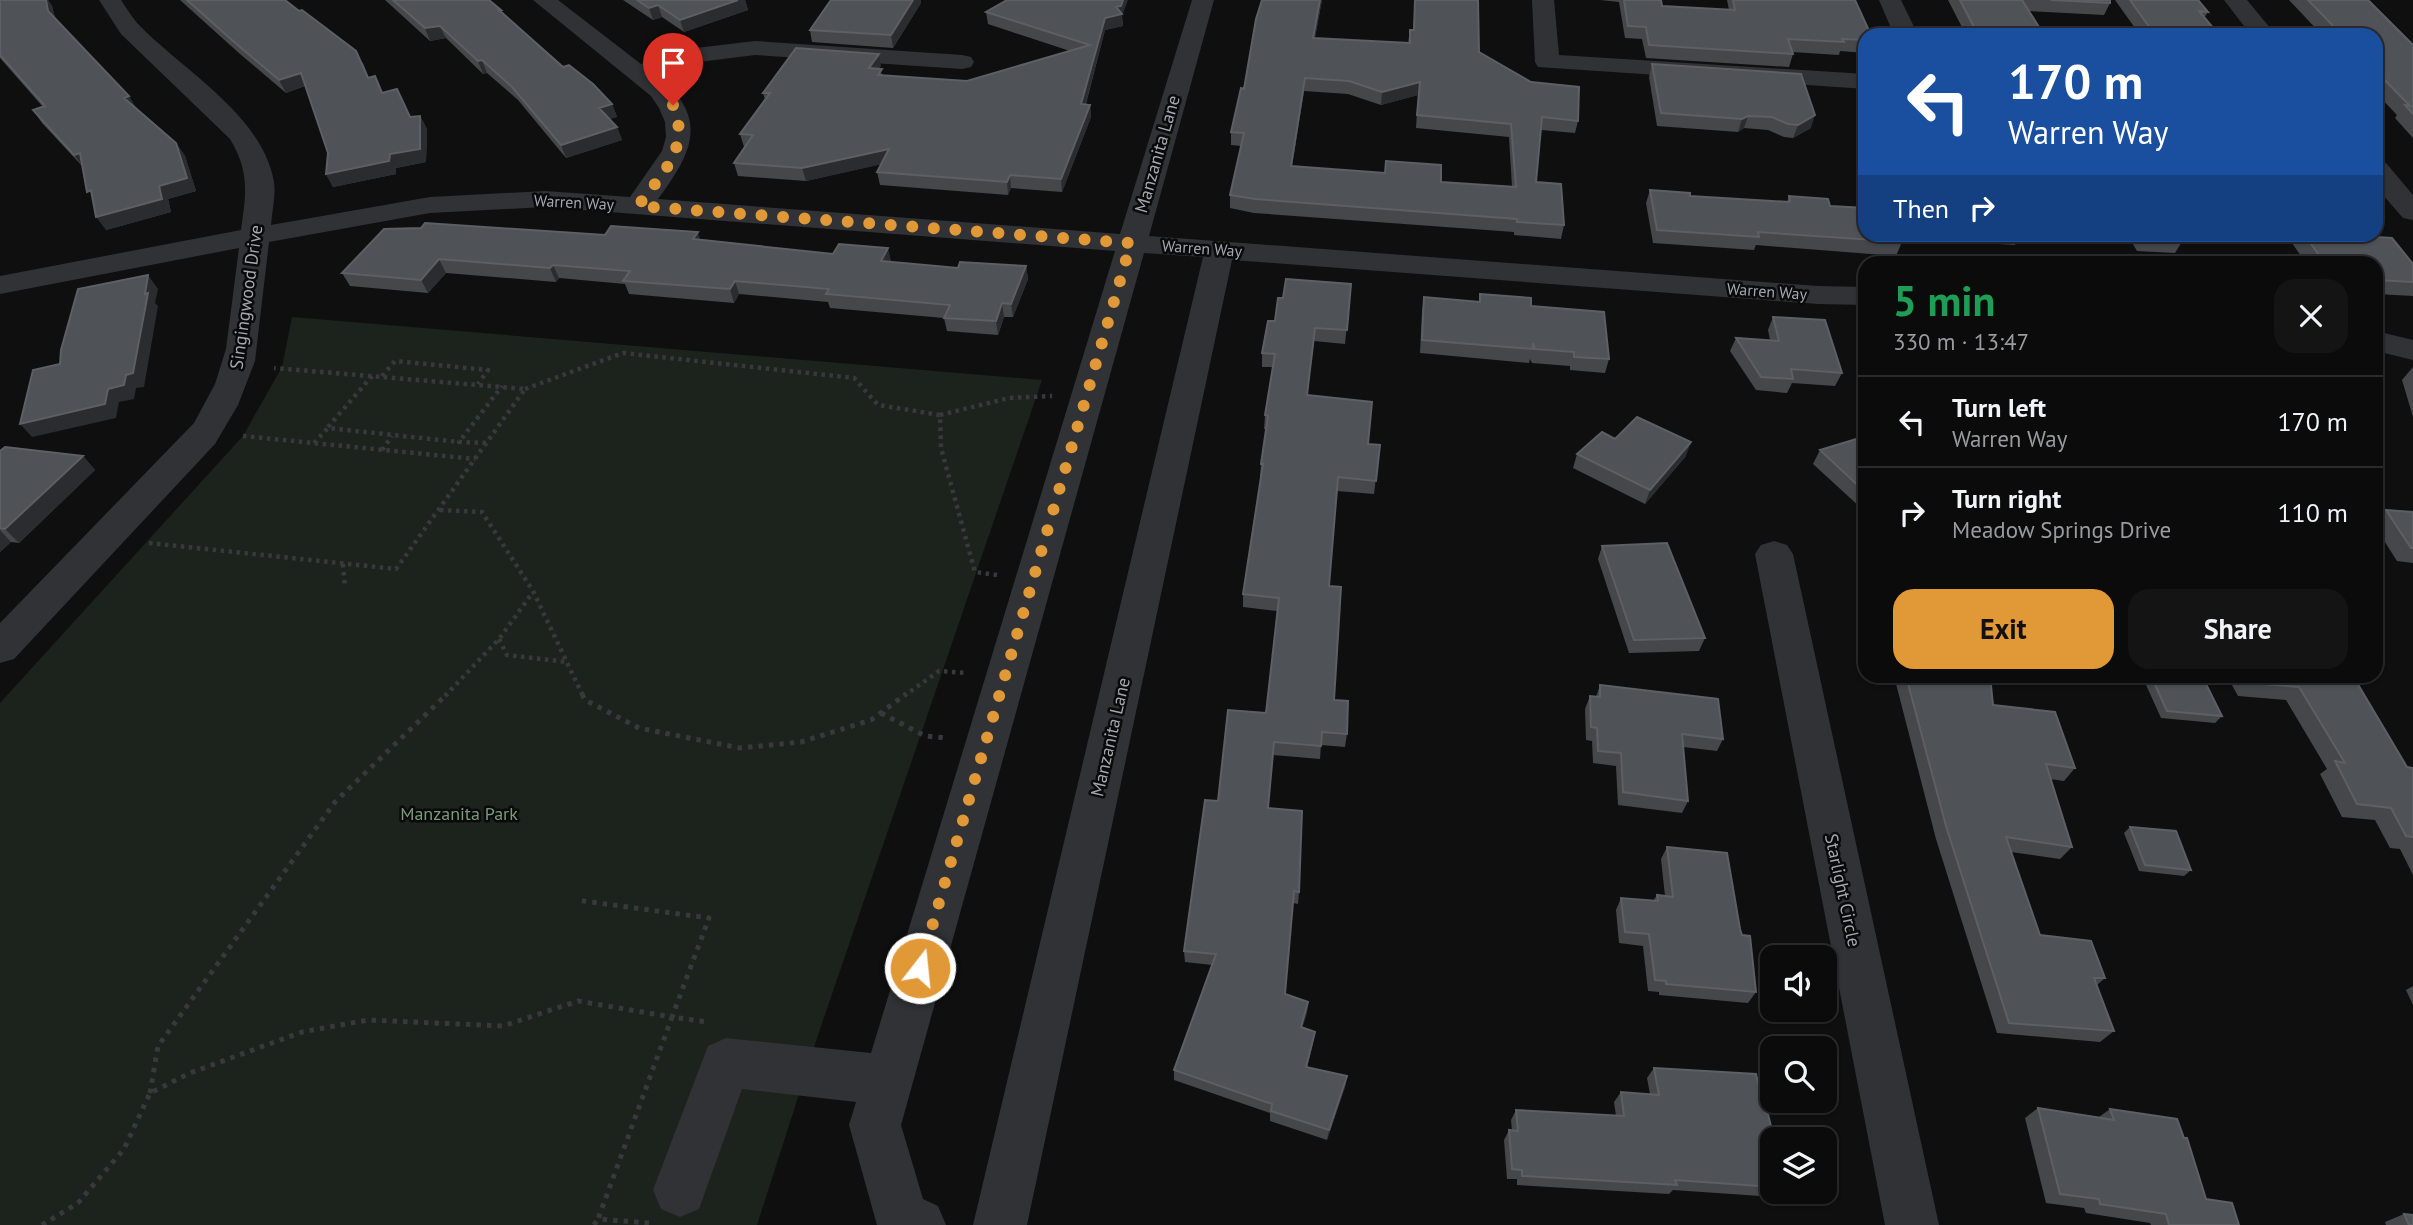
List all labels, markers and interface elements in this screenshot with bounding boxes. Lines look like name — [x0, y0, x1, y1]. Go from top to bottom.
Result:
pin — [643, 33, 703, 105]
icon: arrive — [654, 44, 692, 82]
text: 170 m — [2008, 49, 2143, 113]
icon: left — [1893, 56, 1984, 147]
street label: Manzanita Lane — [1129, 93, 1185, 215]
text: Warren Way — [2008, 111, 2168, 153]
icon: right — [1963, 189, 2001, 227]
street label: Warren Way — [533, 190, 615, 214]
text: Then — [1893, 192, 1949, 225]
street label: Singingwood Drive — [224, 223, 268, 371]
street label: Warren Way — [1161, 235, 1243, 261]
text: 5 min — [1893, 273, 1995, 328]
street label: Warren Way — [1726, 278, 1808, 304]
button: close — [2274, 279, 2348, 353]
text: 330 m · 13:47 — [1893, 327, 2029, 356]
text: Turn left — [1952, 391, 2046, 424]
icon: left — [1893, 403, 1931, 441]
text: 170 m — [2277, 405, 2348, 438]
text: Warren Way — [1952, 424, 2067, 453]
text: Turn right — [1952, 482, 2061, 515]
icon: right — [1893, 494, 1931, 532]
text: 110 m — [2277, 496, 2348, 529]
text: Meadow Springs Drive — [1952, 515, 2171, 544]
button: Exit — [1893, 589, 2114, 669]
button: Share — [2128, 589, 2348, 669]
street label: Manzanita Lane — [1085, 675, 1135, 799]
park label: Manzanita Park — [400, 802, 518, 825]
street label: Starlight Circle — [1820, 831, 1866, 949]
position arrow — [883, 931, 957, 1005]
map controls — [1760, 945, 1837, 1204]
button: sound — [1760, 945, 1837, 1022]
button: search — [1760, 1036, 1837, 1113]
button: layers — [1760, 1127, 1837, 1204]

